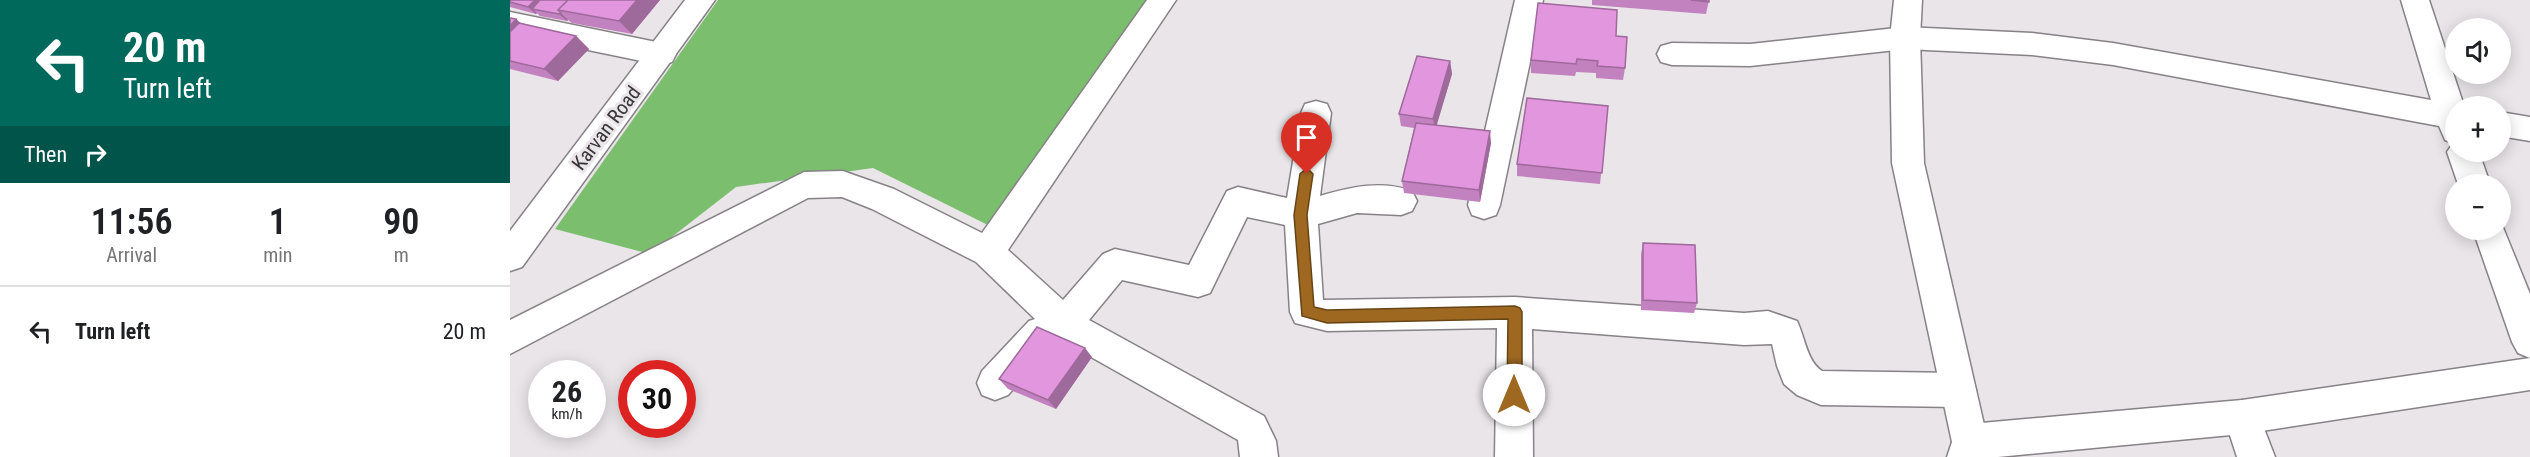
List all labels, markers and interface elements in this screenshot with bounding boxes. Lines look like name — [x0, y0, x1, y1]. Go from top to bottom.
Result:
map controls — [2445, 18, 2511, 240]
button: sound — [2445, 18, 2511, 84]
text: 20 m — [123, 23, 206, 72]
icon: left — [24, 24, 102, 102]
text: Turn left — [123, 73, 212, 105]
street label: Karvan Road — [567, 81, 645, 175]
button: + — [2445, 96, 2511, 162]
pin — [1281, 112, 1332, 174]
icon: arrive — [1290, 121, 1323, 154]
icon: right — [79, 138, 112, 171]
text: Then — [24, 142, 67, 167]
button: − — [2445, 174, 2511, 240]
text: 11:56 — [91, 201, 173, 243]
text: 1 — [269, 201, 287, 243]
text: 90 — [383, 201, 419, 243]
text: Arrival — [106, 243, 157, 267]
text: min — [263, 243, 293, 267]
text: m — [394, 243, 409, 267]
icon: left — [24, 315, 57, 348]
text: Turn left — [75, 319, 150, 344]
text: 20 m — [443, 319, 486, 344]
speed limit sign: 30 — [618, 360, 696, 438]
position arrow — [1482, 363, 1546, 427]
text: 26 — [552, 374, 582, 409]
text: km/h — [552, 405, 582, 423]

